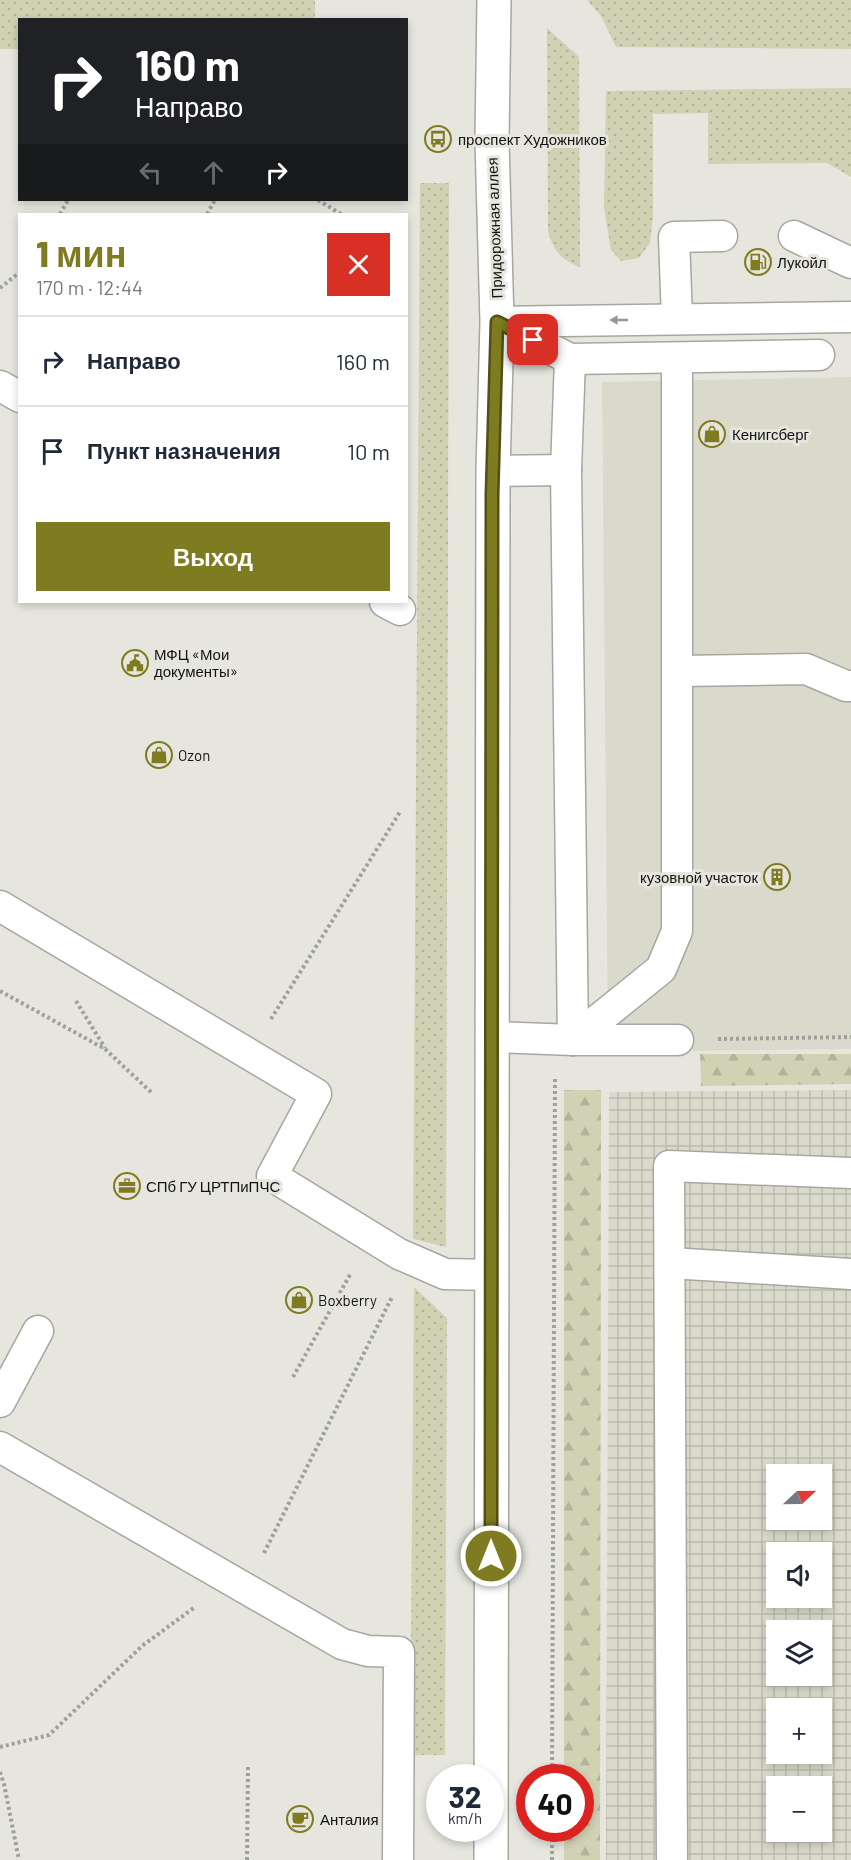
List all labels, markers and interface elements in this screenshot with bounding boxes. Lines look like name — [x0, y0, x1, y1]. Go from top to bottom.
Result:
text: 160 m — [135, 39, 240, 89]
icon: right — [36, 42, 114, 120]
text: Направо — [135, 90, 243, 122]
bus stop icon: проспект Художников — [423, 124, 453, 154]
place label: проспект Художников — [458, 130, 607, 148]
icon: left — [134, 156, 167, 189]
icon: ahead — [197, 156, 230, 189]
icon: right — [260, 156, 293, 189]
street label: Придорожная аллея — [483, 157, 505, 299]
text: 1 мин — [36, 231, 127, 274]
button: close — [327, 233, 390, 296]
fuel station icon: Лукойл — [743, 247, 773, 277]
place label: Лукойл — [777, 253, 827, 271]
text: 170 m · 12:44 — [36, 275, 143, 299]
pin — [507, 314, 558, 365]
one-way arrow — [609, 315, 628, 325]
icon: arrive — [516, 323, 549, 356]
icon: right — [36, 345, 69, 378]
text: Направо — [87, 347, 181, 373]
text: 160 m — [336, 348, 390, 374]
shop icon: Кенигсберг — [697, 419, 727, 449]
place label: Кенигсберг — [732, 425, 809, 443]
icon: arrive — [36, 435, 69, 468]
text: Пункт назначения — [87, 437, 281, 463]
text: 10 m — [347, 438, 390, 464]
button: Выход — [36, 522, 390, 591]
place label: МФЦ «Мои документы» — [154, 645, 238, 680]
public building icon: МФЦ «Мои документы» — [120, 648, 150, 678]
shop icon: Ozon — [144, 740, 174, 770]
place label: Ozon — [178, 746, 210, 764]
building icon: кузовной участок — [762, 862, 792, 892]
place label: кузовной участок — [640, 868, 758, 886]
office icon: СПб ГУ ЦРТПиПЧС — [112, 1171, 142, 1201]
place label: СПб ГУ ЦРТПиПЧС — [146, 1177, 280, 1195]
shop icon: Boxberry — [284, 1285, 314, 1315]
place label: Boxberry — [318, 1291, 377, 1309]
north arrow — [766, 1464, 832, 1530]
map controls — [766, 1464, 832, 1842]
position arrow — [459, 1524, 523, 1588]
button: sound — [766, 1542, 832, 1608]
button: layers — [766, 1620, 832, 1686]
button: + — [766, 1698, 832, 1764]
speed limit sign: 40 — [516, 1764, 594, 1842]
button: − — [766, 1776, 832, 1842]
text: 32 — [449, 1778, 482, 1814]
cafe icon: Анталия — [285, 1804, 315, 1834]
text: km/h — [448, 1809, 482, 1827]
place label: Анталия — [320, 1810, 379, 1828]

